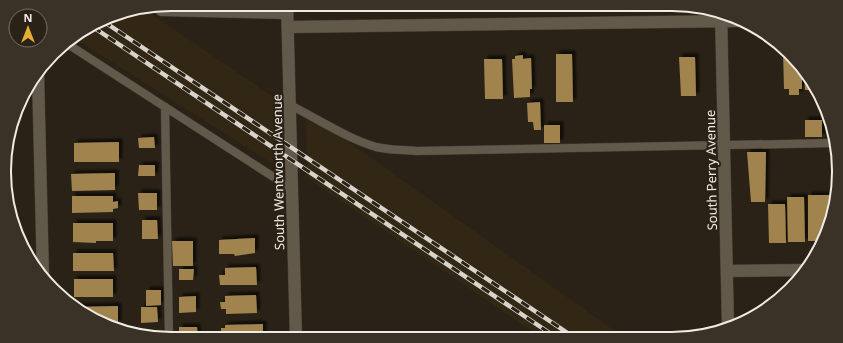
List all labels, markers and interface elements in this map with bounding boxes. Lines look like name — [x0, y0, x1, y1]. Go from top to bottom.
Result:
north arrow — [8, 8, 48, 48]
text: N — [24, 10, 32, 25]
street label: South Wentworth Avenue — [268, 94, 288, 250]
street label: South Perry Avenue — [701, 109, 721, 231]

